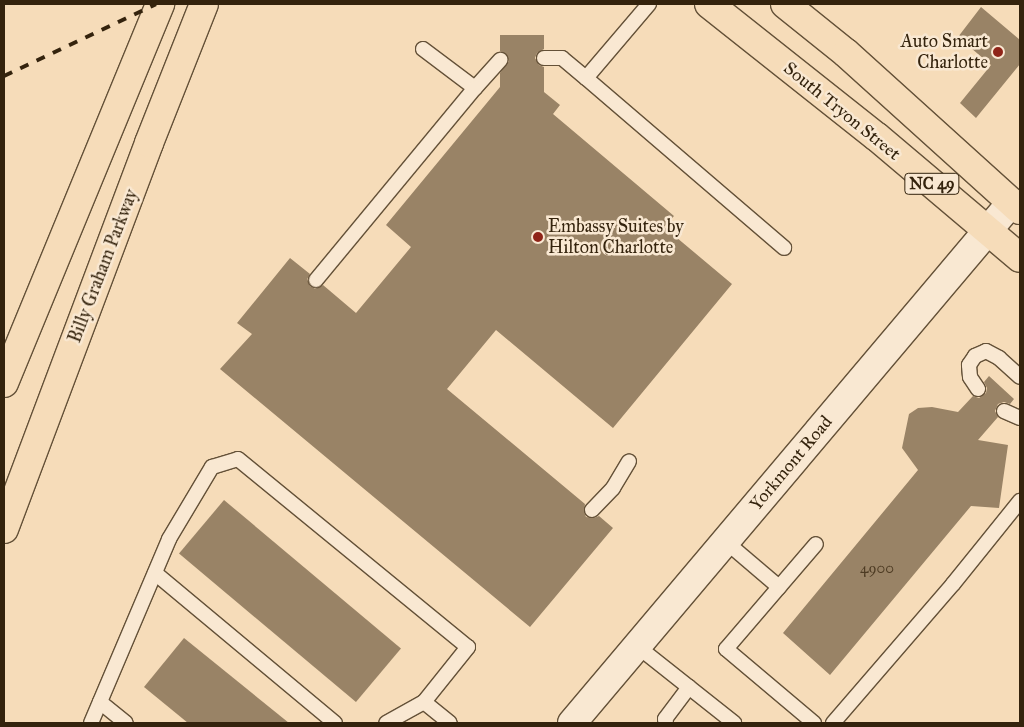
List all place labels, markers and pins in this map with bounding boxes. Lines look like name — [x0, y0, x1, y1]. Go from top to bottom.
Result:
place label: Auto Smart Charlotte — [901, 31, 988, 74]
marker: Auto Smart Charlotte — [992, 46, 1004, 58]
place label: Embassy Suites by Hilton Charlotte — [548, 216, 684, 258]
marker: Embassy Suites by Hilton Charlotte — [532, 231, 544, 243]

